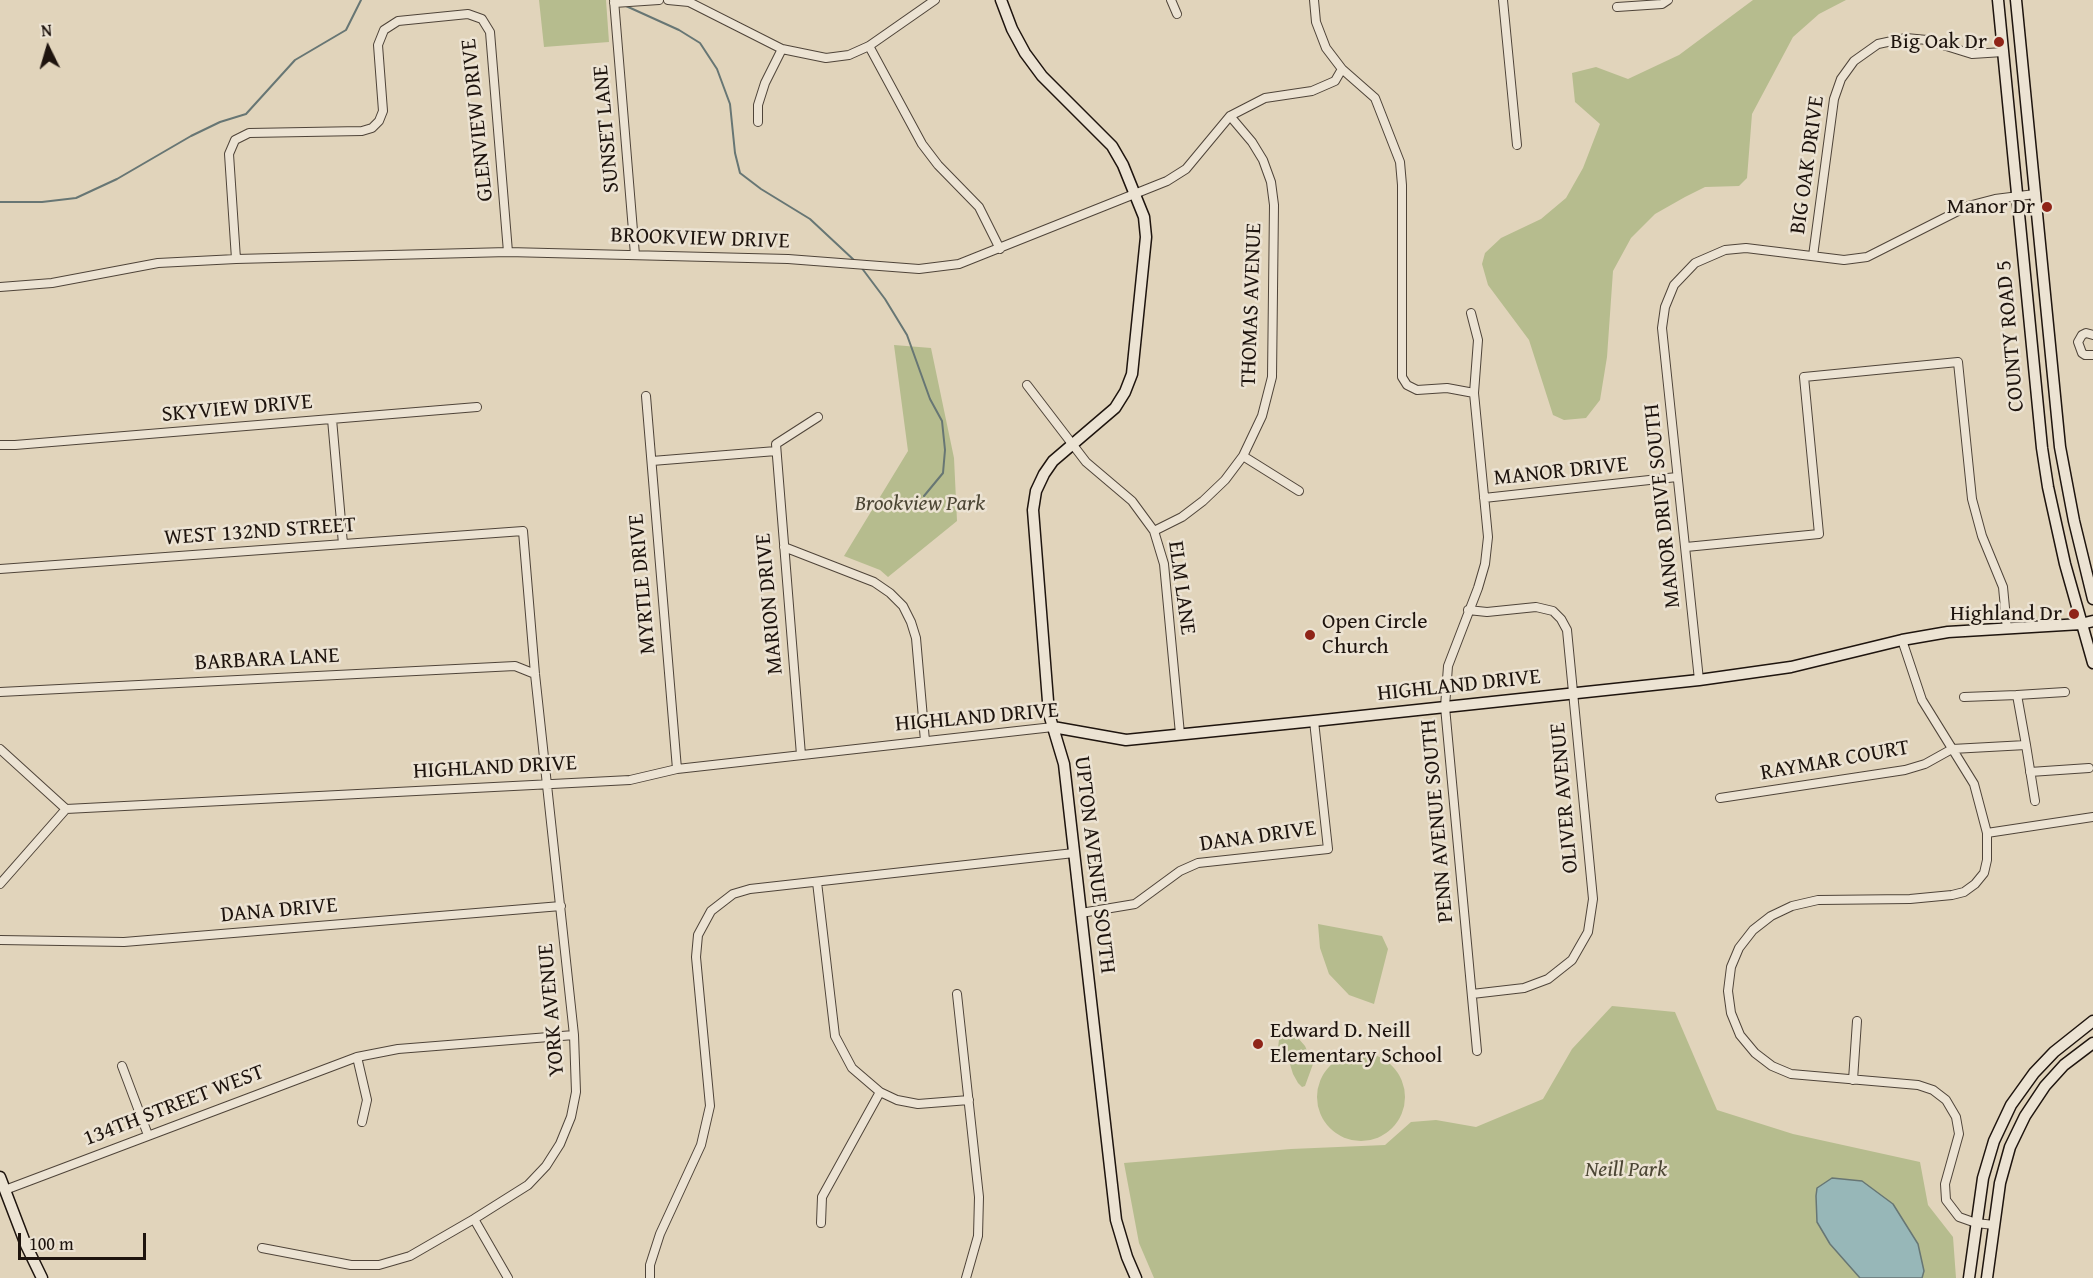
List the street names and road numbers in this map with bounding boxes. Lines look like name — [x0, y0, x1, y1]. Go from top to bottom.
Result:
street label: GLENVIEW DRIVE — [456, 37, 500, 203]
street label: SUNSET LANE — [588, 64, 626, 194]
street label: BIG OAK DRIVE — [1785, 94, 1831, 236]
street label: THOMAS AVENUE — [1236, 222, 1268, 388]
street label: BROOKVIEW DRIVE — [610, 223, 790, 255]
street label: COUNTY ROAD 5 — [1991, 259, 2031, 413]
street label: SKYVIEW DRIVE — [161, 389, 313, 429]
street label: MANOR DRIVE SOUTH — [1639, 403, 1687, 609]
street label: MANOR DRIVE — [1493, 452, 1629, 492]
street label: WEST 132ND STREET — [163, 512, 357, 552]
street label: MYRTLE DRIVE — [624, 513, 662, 655]
street label: MARION DRIVE — [751, 532, 789, 676]
street label: ELM LANE — [1161, 539, 1201, 637]
street label: BARBARA LANE — [194, 643, 340, 677]
street label: HIGHLAND DRIVE — [1376, 664, 1542, 708]
street label: HIGHLAND DRIVE — [894, 698, 1060, 738]
street label: PENN AVENUE SOUTH — [1416, 718, 1460, 924]
street label: OLIVER AVENUE — [1545, 722, 1585, 874]
street label: RAYMAR COURT — [1759, 735, 1911, 787]
street label: HIGHLAND DRIVE — [412, 751, 578, 785]
street label: UPTON AVENUE SOUTH — [1068, 755, 1120, 975]
street label: DANA DRIVE — [1198, 816, 1318, 858]
street label: DANA DRIVE — [220, 893, 338, 929]
street label: YORK AVENUE — [533, 942, 571, 1078]
street label: 134TH STREET WEST — [80, 1059, 268, 1153]

